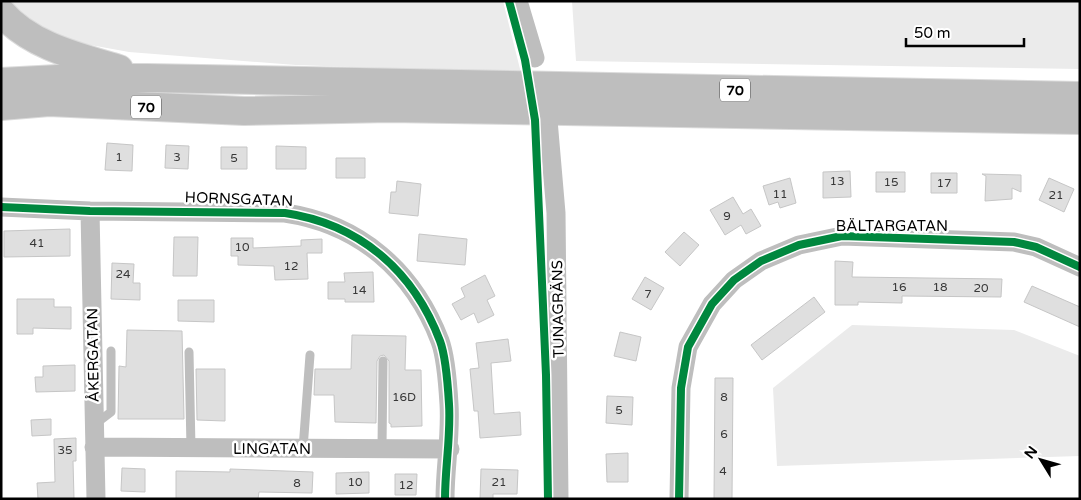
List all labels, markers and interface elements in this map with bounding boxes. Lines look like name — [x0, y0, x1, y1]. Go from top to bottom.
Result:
scale bar — [906, 15, 1024, 47]
text: 50 m — [914, 24, 951, 42]
road number: 70 — [720, 78, 750, 102]
road number: 70 — [131, 95, 161, 118]
house number: 1 — [115, 150, 123, 164]
house number: 3 — [173, 150, 181, 164]
house number: 5 — [230, 151, 238, 165]
house number: 13 — [829, 174, 845, 188]
house number: 15 — [883, 175, 899, 189]
house number: 17 — [936, 176, 952, 190]
house number: 11 — [772, 187, 788, 201]
street label: HORNSGATAN — [184, 188, 294, 210]
house number: 21 — [1048, 188, 1064, 202]
house number: 9 — [723, 209, 731, 223]
street label: BÄLTARGATAN — [836, 217, 948, 235]
house number: 41 — [29, 236, 45, 250]
house number: 10 — [234, 240, 250, 254]
house number: 12 — [283, 259, 299, 273]
street label: TUNAGRÄNS — [548, 260, 568, 358]
house number: 24 — [115, 267, 131, 281]
house number: 16 — [891, 280, 907, 294]
house number: 18 — [932, 280, 948, 294]
house number: 20 — [973, 281, 989, 295]
house number: 14 — [351, 283, 367, 297]
house number: 7 — [644, 287, 652, 301]
street label: ÅKERGATAN — [83, 308, 103, 402]
house number: 16D — [392, 390, 416, 404]
house number: 8 — [720, 390, 728, 404]
house number: 5 — [615, 403, 623, 417]
house number: 6 — [720, 427, 728, 441]
north arrow — [1016, 435, 1066, 485]
street label: LINGATAN — [233, 440, 311, 458]
house number: 35 — [57, 443, 73, 457]
text: N — [1021, 443, 1041, 462]
house number: 4 — [719, 464, 727, 478]
house number: 10 — [347, 475, 363, 489]
house number: 21 — [491, 475, 507, 489]
house number: 8 — [293, 476, 301, 490]
house number: 12 — [398, 478, 414, 492]

